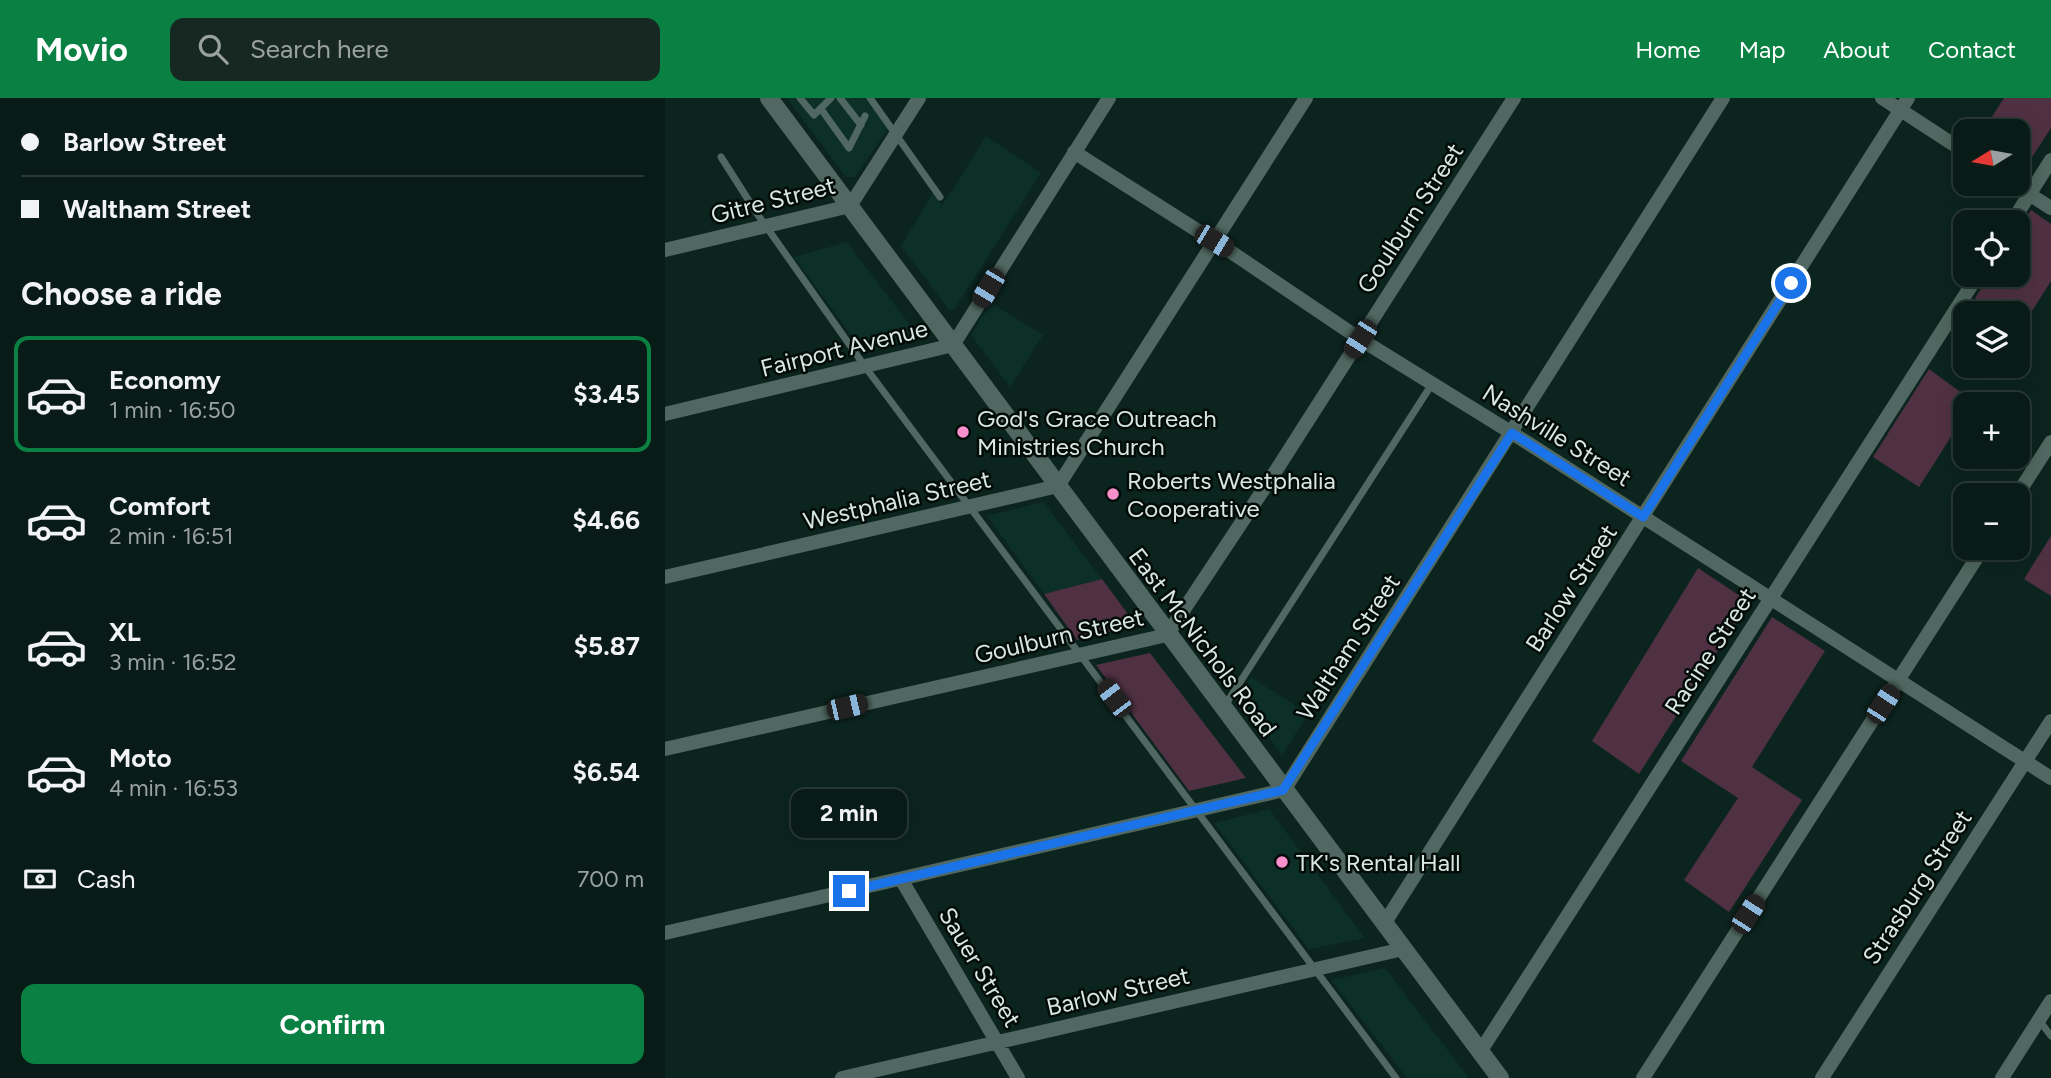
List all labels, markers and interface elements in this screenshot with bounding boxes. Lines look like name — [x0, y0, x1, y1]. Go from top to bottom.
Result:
search box — [170, 18, 660, 81]
text: Movio — [35, 30, 128, 69]
icon: search — [194, 30, 232, 68]
text: Search here — [250, 33, 389, 65]
text: Home — [1635, 35, 1701, 64]
text: Map — [1739, 35, 1785, 64]
text: About — [1823, 35, 1890, 64]
text: Contact — [1928, 35, 2016, 64]
north arrow — [1953, 119, 2030, 196]
map controls — [1953, 119, 2030, 560]
text: Barlow Street — [63, 126, 227, 158]
street label: Goulburn Street — [1351, 138, 1469, 298]
street label: Gitre Street — [708, 171, 838, 229]
text: Waltham Street — [63, 193, 251, 225]
button: locate — [1953, 210, 2030, 287]
car — [1191, 221, 1238, 261]
car — [969, 265, 1008, 311]
route start — [1775, 267, 1807, 299]
text: Choose a ride — [21, 275, 222, 313]
button: layers — [1953, 301, 2030, 378]
street label: Fairport Avenue — [757, 313, 931, 383]
car — [1340, 316, 1381, 362]
icon: car — [25, 363, 88, 426]
text: Economy — [109, 364, 221, 396]
text: $3.45 — [573, 378, 640, 410]
street label: Nashville Street — [1477, 378, 1637, 492]
button: + — [1953, 392, 2030, 469]
text: 1 min · 16:50 — [109, 396, 235, 424]
place label: God's Grace Outreach Ministries Church — [977, 404, 1217, 461]
marker: God's Grace Outreach Ministries Church — [955, 424, 971, 440]
street label: Westphalia Street — [800, 464, 994, 536]
place label: Roberts Westphalia Cooperative — [1127, 466, 1336, 523]
button: − — [1953, 483, 2030, 560]
marker: Roberts Westphalia Cooperative — [1105, 486, 1121, 502]
icon: car — [25, 489, 88, 552]
text: Comfort — [109, 490, 211, 522]
text: $4.66 — [573, 504, 640, 536]
street label: Barlow Street — [1519, 519, 1623, 657]
text: 2 min · 16:51 — [109, 522, 234, 550]
street label: East McNichols Road — [1123, 542, 1283, 742]
street label: Waltham Street — [1290, 569, 1406, 725]
street label: Racine Street — [1658, 582, 1762, 720]
street label: Goulburn Street — [971, 602, 1147, 670]
icon: car — [25, 615, 88, 678]
text: XL — [109, 616, 141, 648]
text: $5.87 — [574, 630, 640, 662]
text: 3 min · 16:52 — [109, 648, 237, 676]
car — [1093, 675, 1136, 721]
car — [1863, 681, 1904, 727]
car — [825, 692, 870, 722]
icon: car — [25, 741, 88, 804]
text: Moto — [109, 742, 172, 774]
text: $6.54 — [573, 756, 640, 788]
text: 4 min · 16:53 — [109, 774, 238, 802]
callout: 2 min — [791, 790, 907, 838]
text: 2 min — [820, 799, 878, 827]
street label: Strasburg Street — [1856, 804, 1978, 970]
place label: TK's Rental Hall — [1296, 848, 1461, 877]
marker: TK's Rental Hall — [1274, 854, 1290, 870]
icon: cash — [21, 860, 59, 898]
text: Cash — [77, 863, 136, 895]
text: 700 m — [577, 865, 644, 893]
route end — [833, 875, 865, 907]
car — [1728, 891, 1769, 937]
street label: Sauer Street — [933, 902, 1027, 1032]
street label: Barlow Street — [1044, 960, 1192, 1022]
button: Confirm — [21, 984, 644, 1064]

